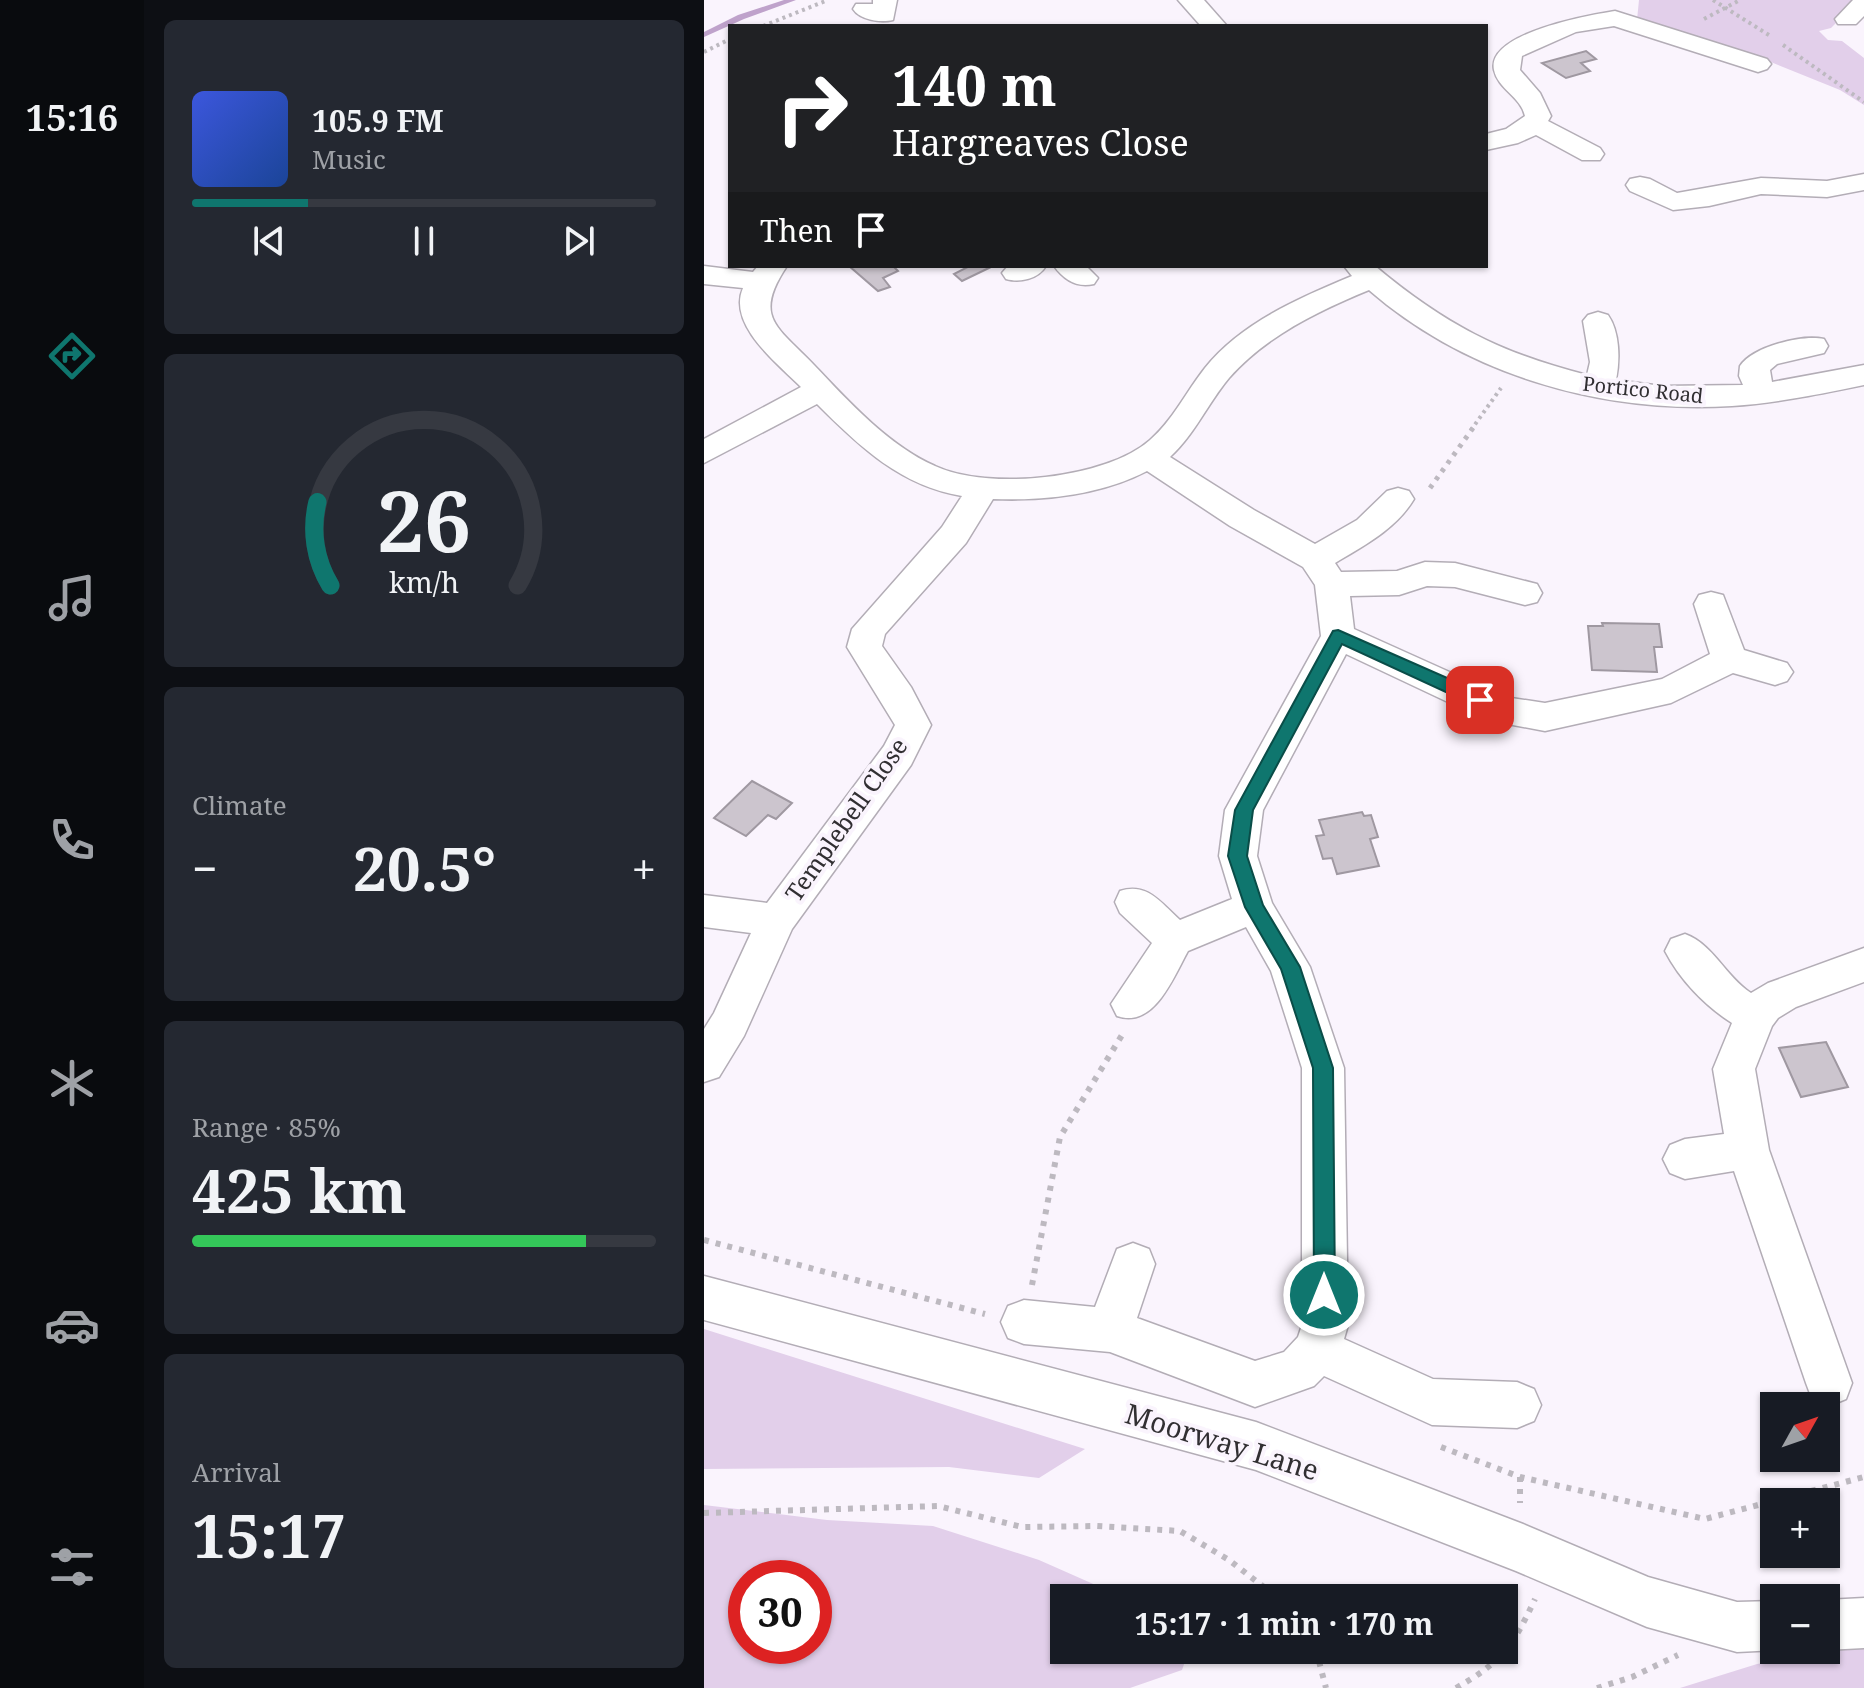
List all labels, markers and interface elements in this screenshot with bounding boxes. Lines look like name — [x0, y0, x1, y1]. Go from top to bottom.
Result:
text: 140 m — [892, 46, 1057, 122]
icon: right — [760, 56, 864, 160]
text: 15:16 — [26, 93, 118, 142]
text: 105.9 FM — [312, 100, 444, 141]
text: Hargreaves Close — [892, 118, 1189, 167]
text: Music — [312, 141, 386, 177]
icon: arrive — [849, 208, 893, 252]
text: Then — [760, 210, 833, 251]
icon: previous — [247, 219, 291, 263]
icon: pause — [402, 219, 446, 263]
icon: next — [557, 219, 601, 263]
icon: directions — [44, 328, 100, 384]
street label: Portico Road — [1581, 370, 1705, 409]
text: 26 — [377, 463, 471, 576]
text: km/h — [389, 563, 459, 602]
icon: music — [44, 570, 100, 626]
pin — [1446, 666, 1514, 734]
icon: arrive — [1458, 678, 1502, 722]
street label: Templebell Close — [777, 731, 914, 907]
text: Climate — [192, 787, 287, 823]
icon: phone — [44, 812, 100, 868]
text: 20.5° — [353, 827, 496, 909]
text: − — [192, 838, 217, 898]
text: + — [631, 838, 656, 898]
icon: climate — [44, 1055, 100, 1111]
text: Range · 85% — [192, 1109, 341, 1145]
text: 425 km — [192, 1149, 407, 1231]
position arrow — [1282, 1253, 1366, 1337]
icon: car — [44, 1297, 100, 1353]
north arrow — [1760, 1392, 1840, 1472]
map controls — [1760, 1392, 1840, 1664]
street label: Moorway Lane — [1121, 1394, 1324, 1489]
text: Arrival — [192, 1454, 281, 1490]
button: + — [1760, 1488, 1840, 1568]
text: 15:17 — [192, 1494, 346, 1576]
icon: filters — [44, 1539, 100, 1595]
speed limit sign: 30 — [728, 1560, 832, 1664]
button: − — [1760, 1584, 1840, 1664]
text: 15:17 · 1 min · 170 m — [1135, 1603, 1433, 1644]

